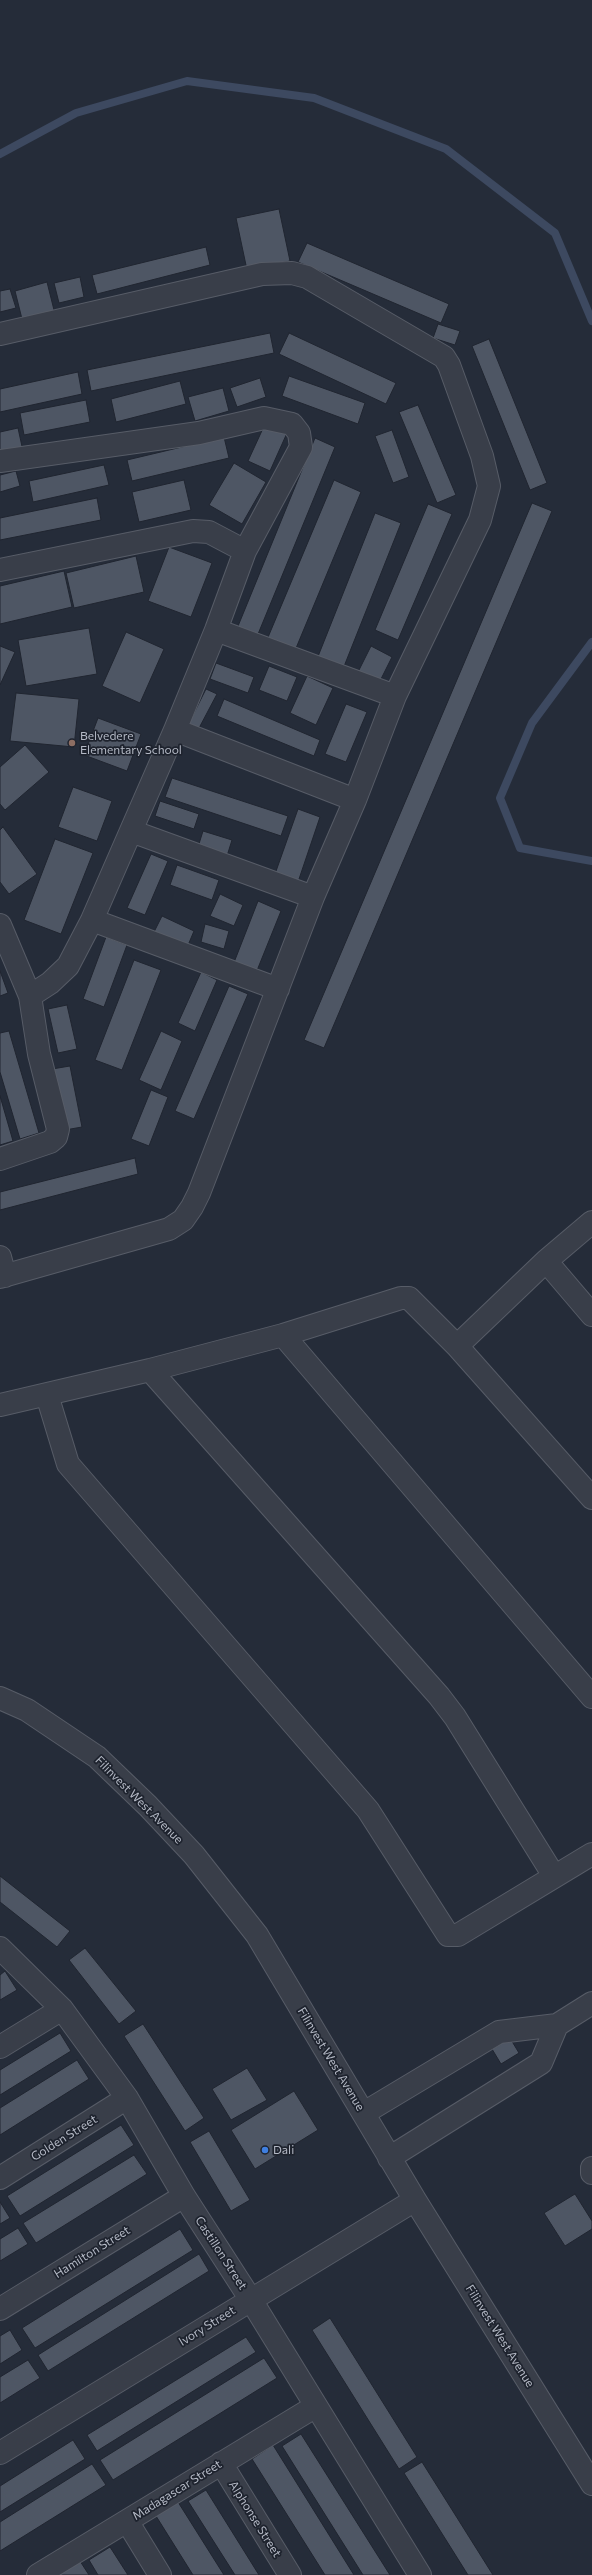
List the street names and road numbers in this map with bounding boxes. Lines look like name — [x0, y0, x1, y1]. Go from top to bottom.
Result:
street label: Filinvest West Avenue — [92, 1753, 186, 1847]
street label: Filinvest West Avenue — [294, 2005, 368, 2113]
street label: Golden Street — [28, 2112, 100, 2164]
street label: Castillon Street — [192, 2214, 250, 2292]
street label: Hamilton Street — [51, 2223, 133, 2281]
street label: Filinvest West Avenue — [463, 2282, 537, 2390]
street label: Ivory Street — [176, 2303, 238, 2349]
street label: Madagascar Street — [130, 2457, 224, 2523]
street label: Alphonse Street — [226, 2478, 284, 2560]

